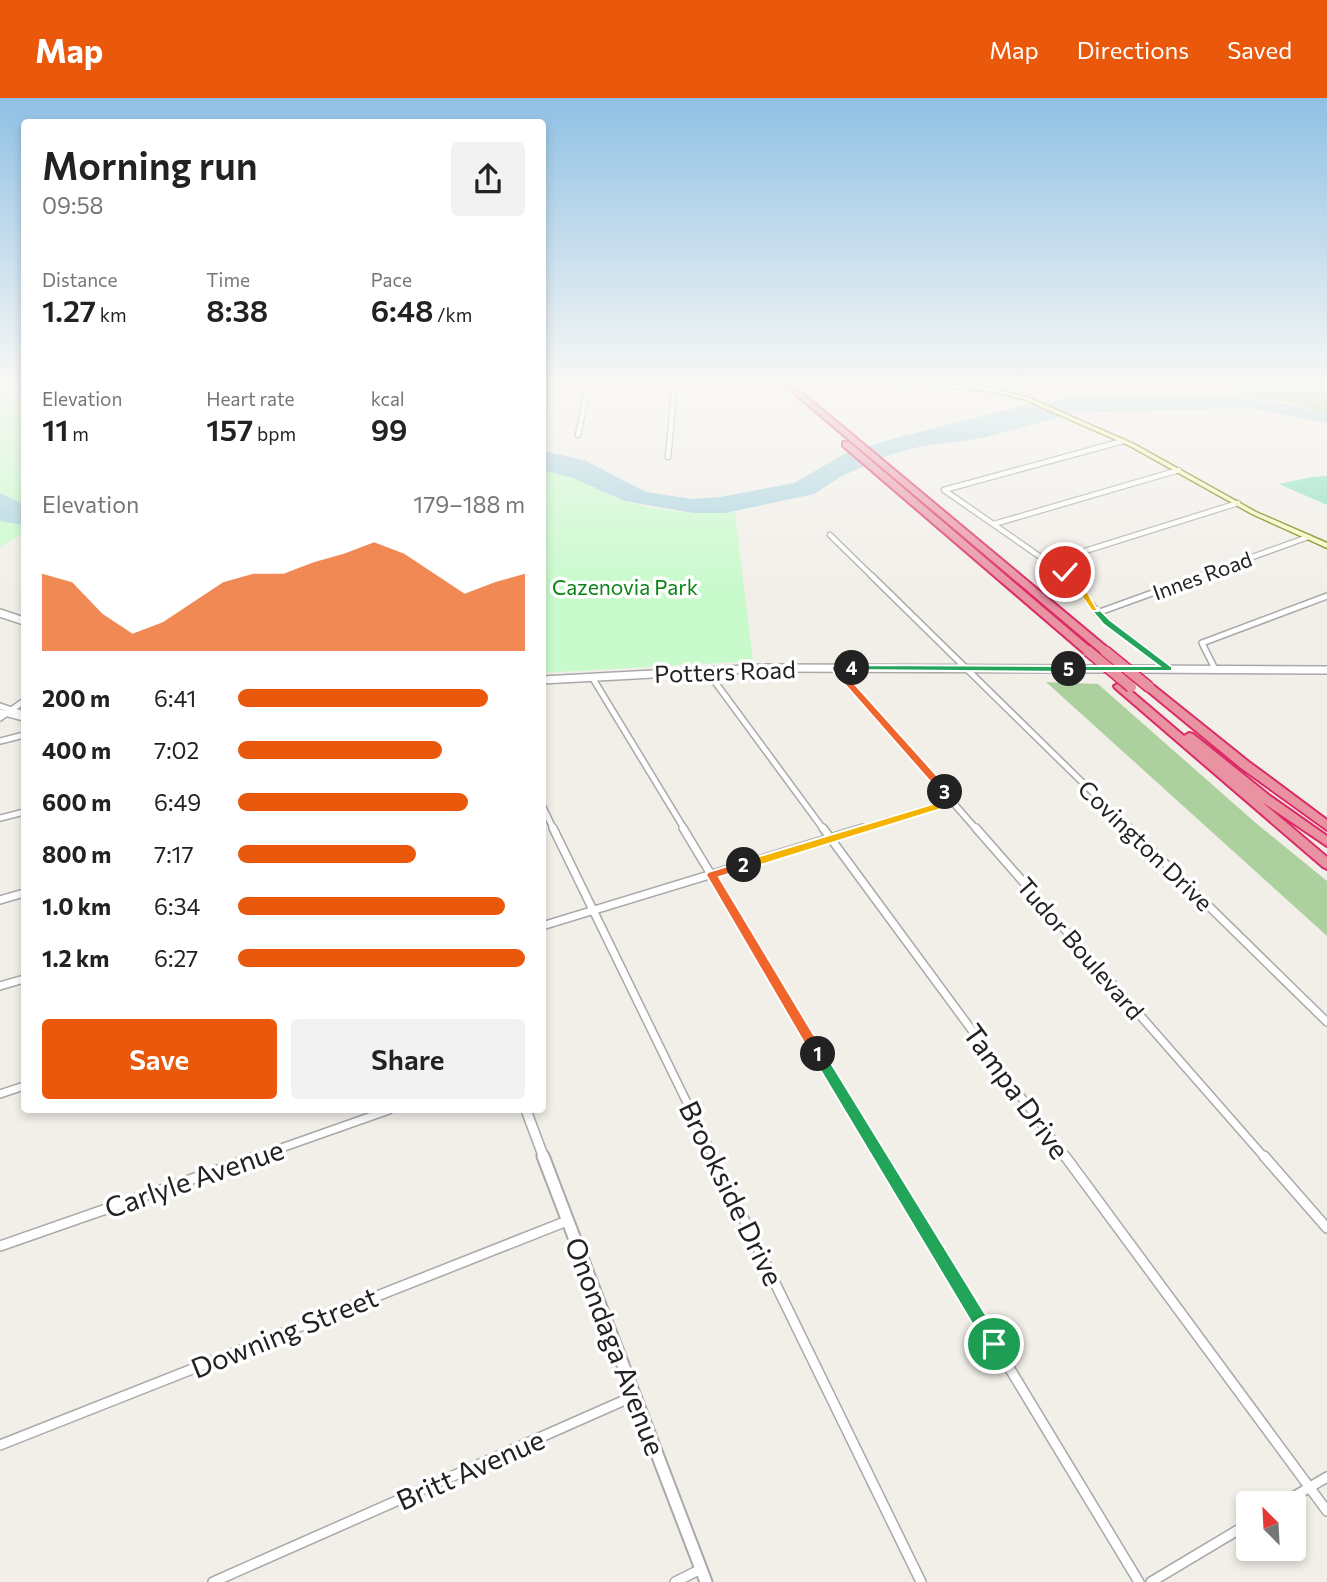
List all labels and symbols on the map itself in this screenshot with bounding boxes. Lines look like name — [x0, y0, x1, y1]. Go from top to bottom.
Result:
pin — [1035, 542, 1095, 602]
street label: Innes Road — [1149, 546, 1255, 604]
park label: Cazenovia Park — [552, 574, 698, 599]
pin: 4 — [834, 650, 870, 686]
pin: 5 — [1052, 652, 1086, 686]
street label: Potters Road — [654, 654, 796, 688]
street label: Covington Drive — [1073, 773, 1219, 917]
pin: 3 — [928, 774, 962, 810]
pin: 2 — [726, 848, 762, 882]
street label: Tudor Boulevard — [1011, 871, 1151, 1025]
street label: Tampa Drive — [957, 1017, 1077, 1165]
pin: 1 — [800, 1037, 836, 1072]
street label: Brookside Drive — [673, 1095, 791, 1291]
street label: Carlyle Avenue — [100, 1131, 288, 1225]
street label: Onondaga Avenue — [559, 1232, 673, 1460]
street label: Downing Street — [186, 1279, 382, 1385]
pin — [964, 1314, 1024, 1374]
street label: Britt Avenue — [391, 1421, 549, 1517]
north arrow — [1236, 1491, 1306, 1561]

